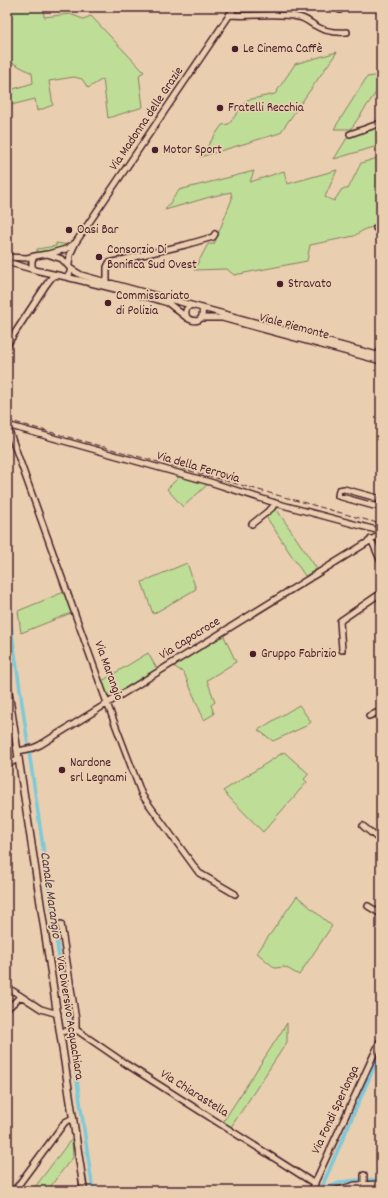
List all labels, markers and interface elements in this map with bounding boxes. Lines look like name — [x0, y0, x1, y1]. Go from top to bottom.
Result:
place label: Le Cinema Caffè — [243, 40, 323, 59]
marker: Le Cinema Caffè — [230, 44, 240, 54]
street label: Via Madonna delle Grazie — [105, 63, 189, 175]
place label: Fratelli Recchia — [228, 99, 305, 118]
marker: Fratelli Recchia — [215, 103, 225, 113]
place label: Motor Sport — [163, 141, 222, 160]
marker: Motor Sport — [150, 145, 160, 155]
place label: Oasi Bar — [77, 221, 119, 240]
marker: Oasi Bar — [64, 225, 74, 235]
place label: Consorzio Di Bonifica Sud Ovest — [107, 241, 197, 275]
marker: Consorzio Di Bonifica Sud Ovest — [94, 252, 104, 262]
place label: Stravato — [288, 275, 332, 294]
marker: Stravato — [275, 279, 285, 289]
place label: Commissariato di Polizia — [116, 287, 190, 321]
marker: Commissariato di Polizia — [103, 298, 113, 308]
street label: Viale Piemonte — [257, 309, 331, 346]
street label: Via della Ferrovia — [154, 447, 243, 489]
street label: Via Capocroce — [156, 613, 224, 665]
street label: Via Marangio — [88, 639, 128, 704]
place label: Gruppo Fabrizio — [261, 645, 337, 664]
marker: Gruppo Fabrizio — [248, 649, 258, 659]
place label: Nardone srl Legnami — [70, 754, 127, 788]
marker: Nardone srl Legnami — [57, 765, 67, 775]
water label: Canale Marangio — [34, 850, 66, 940]
street label: Via Diversivo Acquachiara — [50, 955, 88, 1082]
street label: Via Fondi Sperlonga — [307, 1062, 365, 1157]
street label: Via Chiarastella — [156, 1065, 233, 1123]

